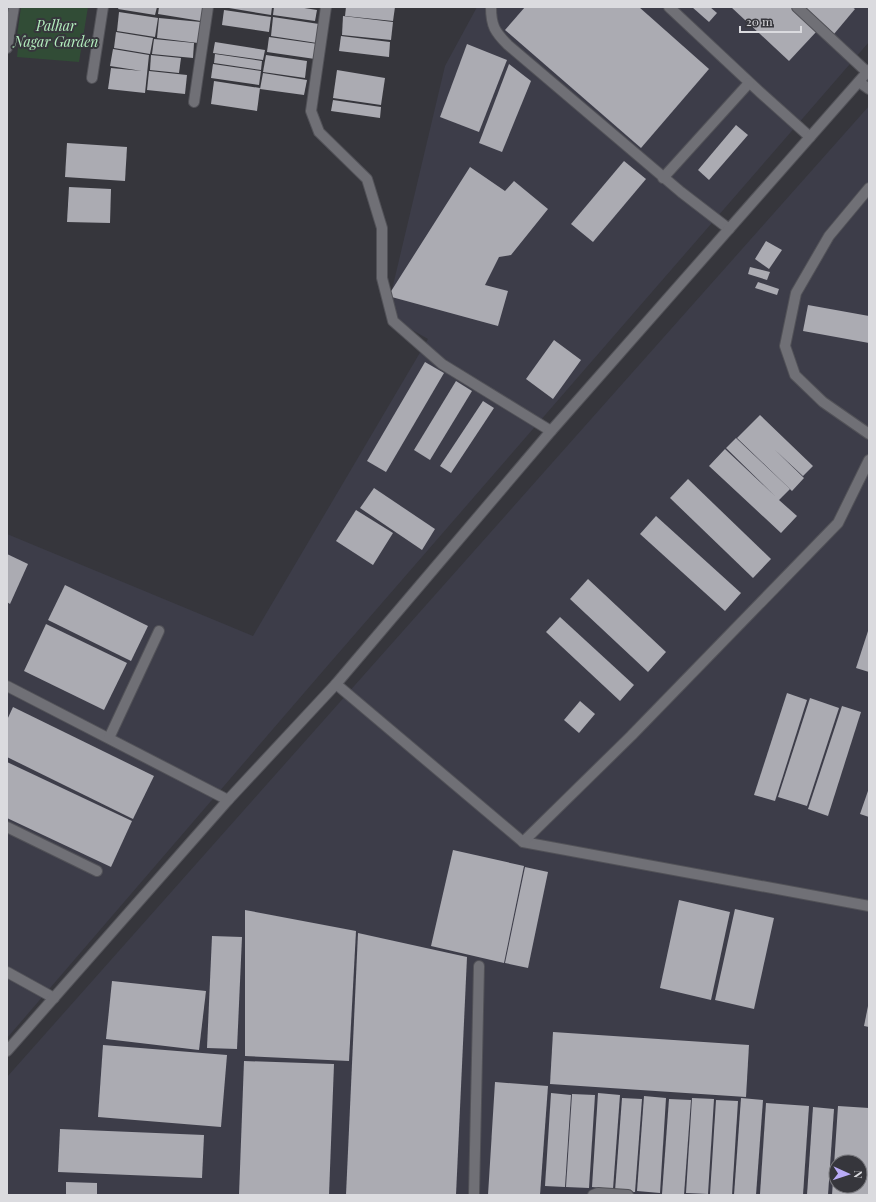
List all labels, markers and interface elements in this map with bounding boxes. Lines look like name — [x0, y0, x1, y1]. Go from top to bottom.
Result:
scale bar — [740, 8, 801, 34]
text: 20 m — [746, 13, 773, 29]
park label: Palhar Nagar Garden — [12, 16, 98, 51]
north arrow — [828, 1154, 868, 1194]
text: N — [851, 1170, 866, 1179]

